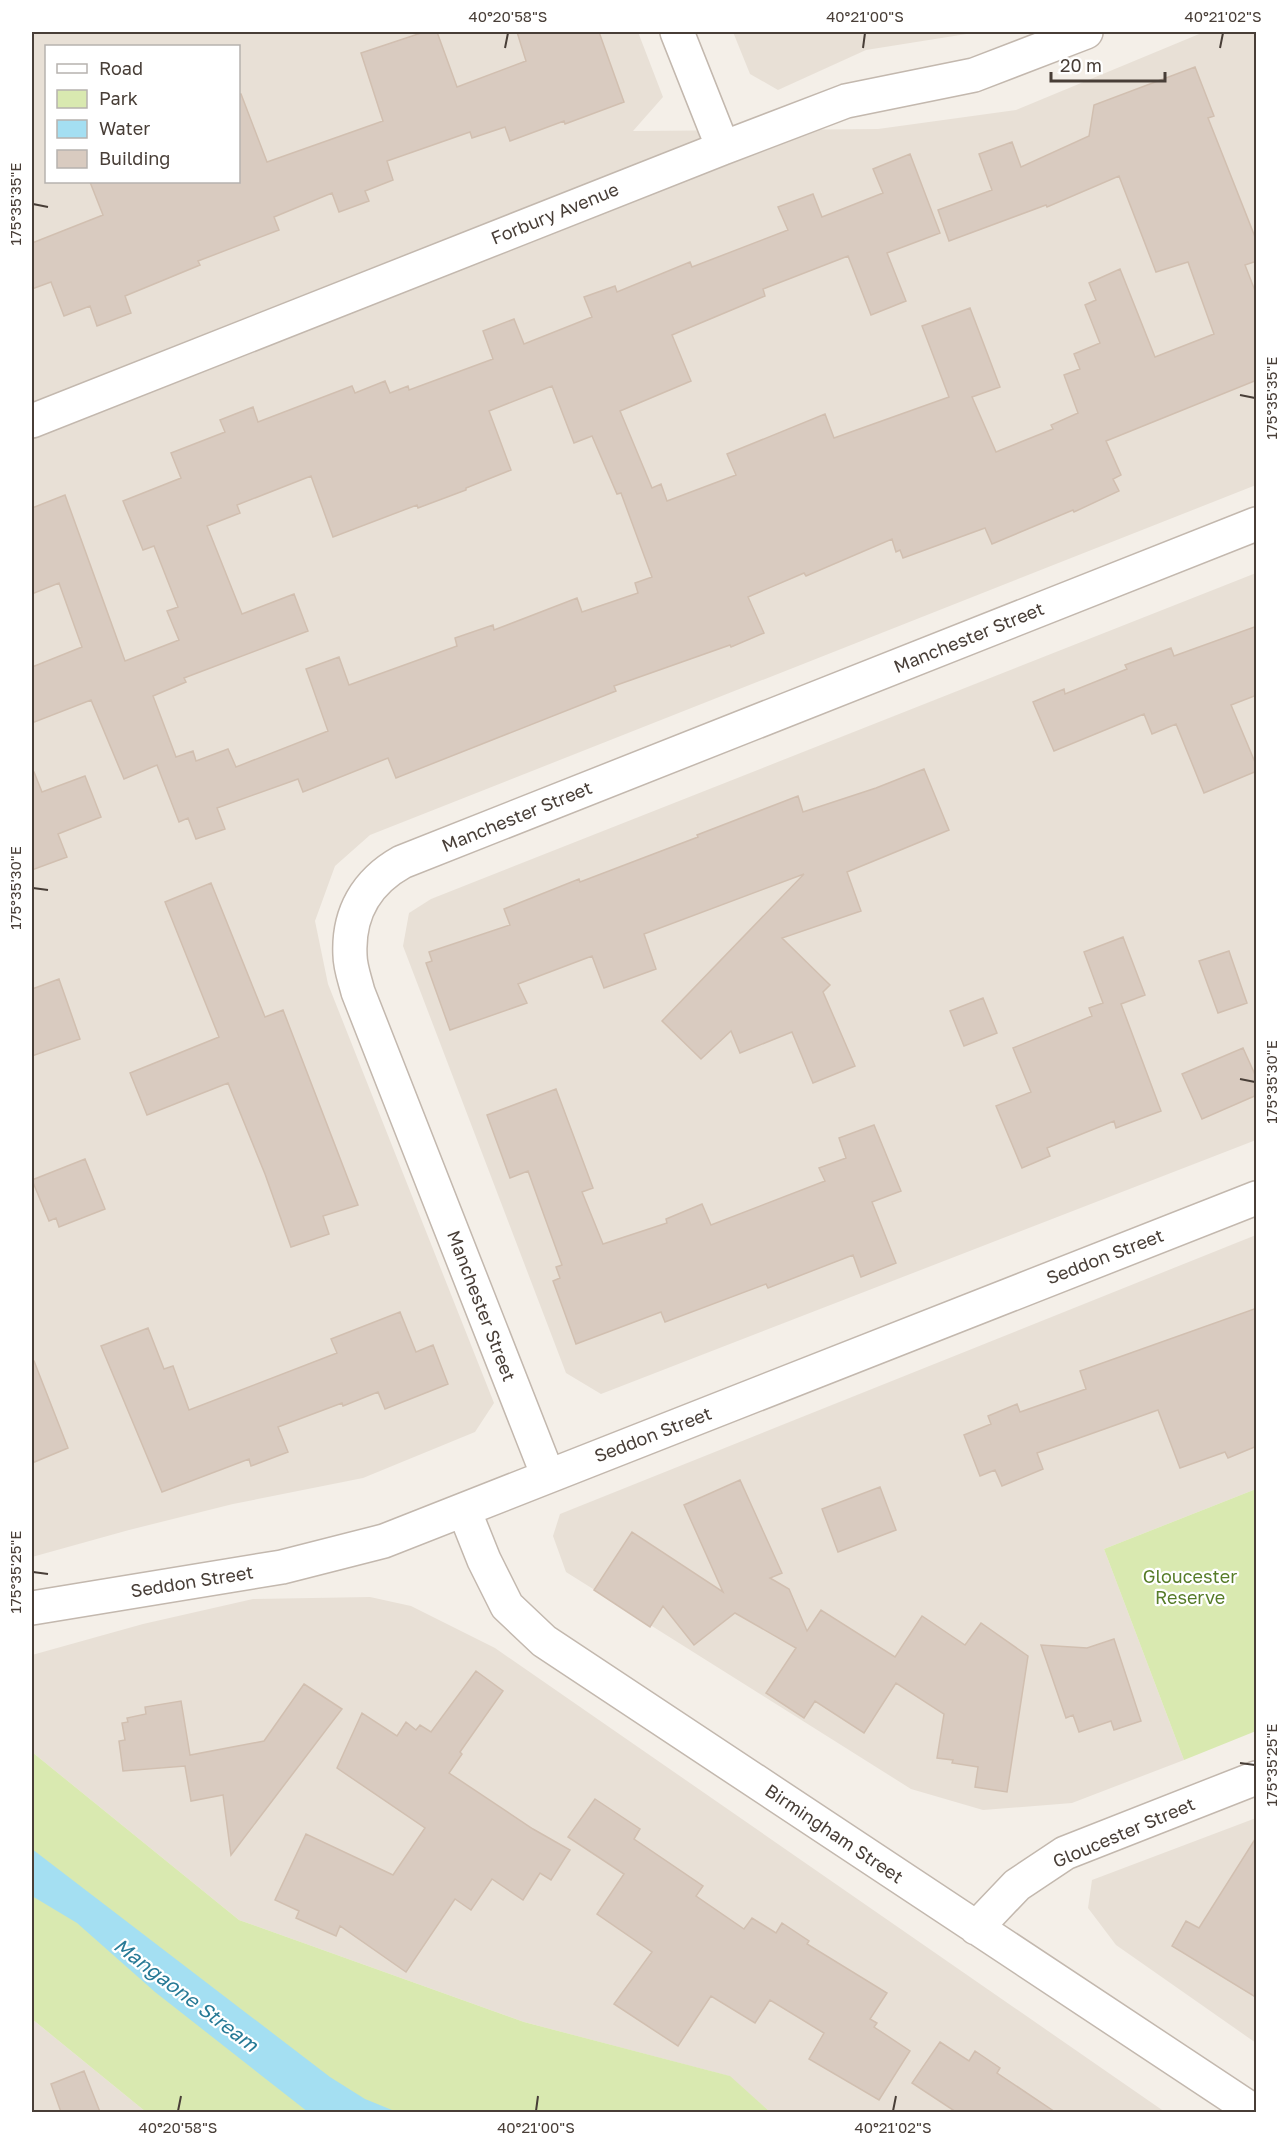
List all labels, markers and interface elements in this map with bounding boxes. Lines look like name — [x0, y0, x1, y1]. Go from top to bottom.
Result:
text: 40°20'58"S — [469, 7, 547, 25]
text: 40°21'00"S — [826, 7, 904, 25]
text: 40°21'02"S — [1184, 7, 1262, 25]
legend — [45, 45, 240, 183]
scale bar — [1051, 45, 1165, 83]
text: 20 m — [1060, 54, 1102, 76]
text: Road — [99, 57, 143, 79]
text: Park — [99, 87, 138, 109]
text: Water — [99, 117, 150, 139]
text: Building — [99, 147, 170, 169]
text: 175°35'35"E — [6, 162, 24, 246]
street label: Forbury Avenue — [487, 177, 622, 249]
text: 175°35'35"E — [1262, 356, 1280, 440]
street label: Manchester Street — [890, 597, 1047, 677]
street label: Manchester Street — [438, 776, 595, 856]
text: 175°35'30"E — [6, 846, 24, 930]
text: 175°35'30"E — [1262, 1040, 1280, 1124]
street label: Seddon Street — [1043, 1224, 1166, 1289]
street label: Manchester Street — [443, 1227, 521, 1384]
street label: Seddon Street — [591, 1402, 714, 1467]
text: 175°35'25"E — [6, 1531, 24, 1613]
street label: Seddon Street — [129, 1560, 255, 1602]
park label: Gloucester Reserve — [1143, 1565, 1237, 1608]
text: 175°35'25"E — [1262, 1724, 1280, 1806]
street label: Birmingham Street — [761, 1779, 908, 1888]
street label: Gloucester Street — [1049, 1792, 1198, 1872]
water label: Mangaone Stream — [109, 1932, 264, 2058]
text: 40°20'58"S — [139, 2118, 217, 2136]
text: 40°21'00"S — [497, 2118, 575, 2136]
text: 40°21'02"S — [854, 2118, 932, 2136]

